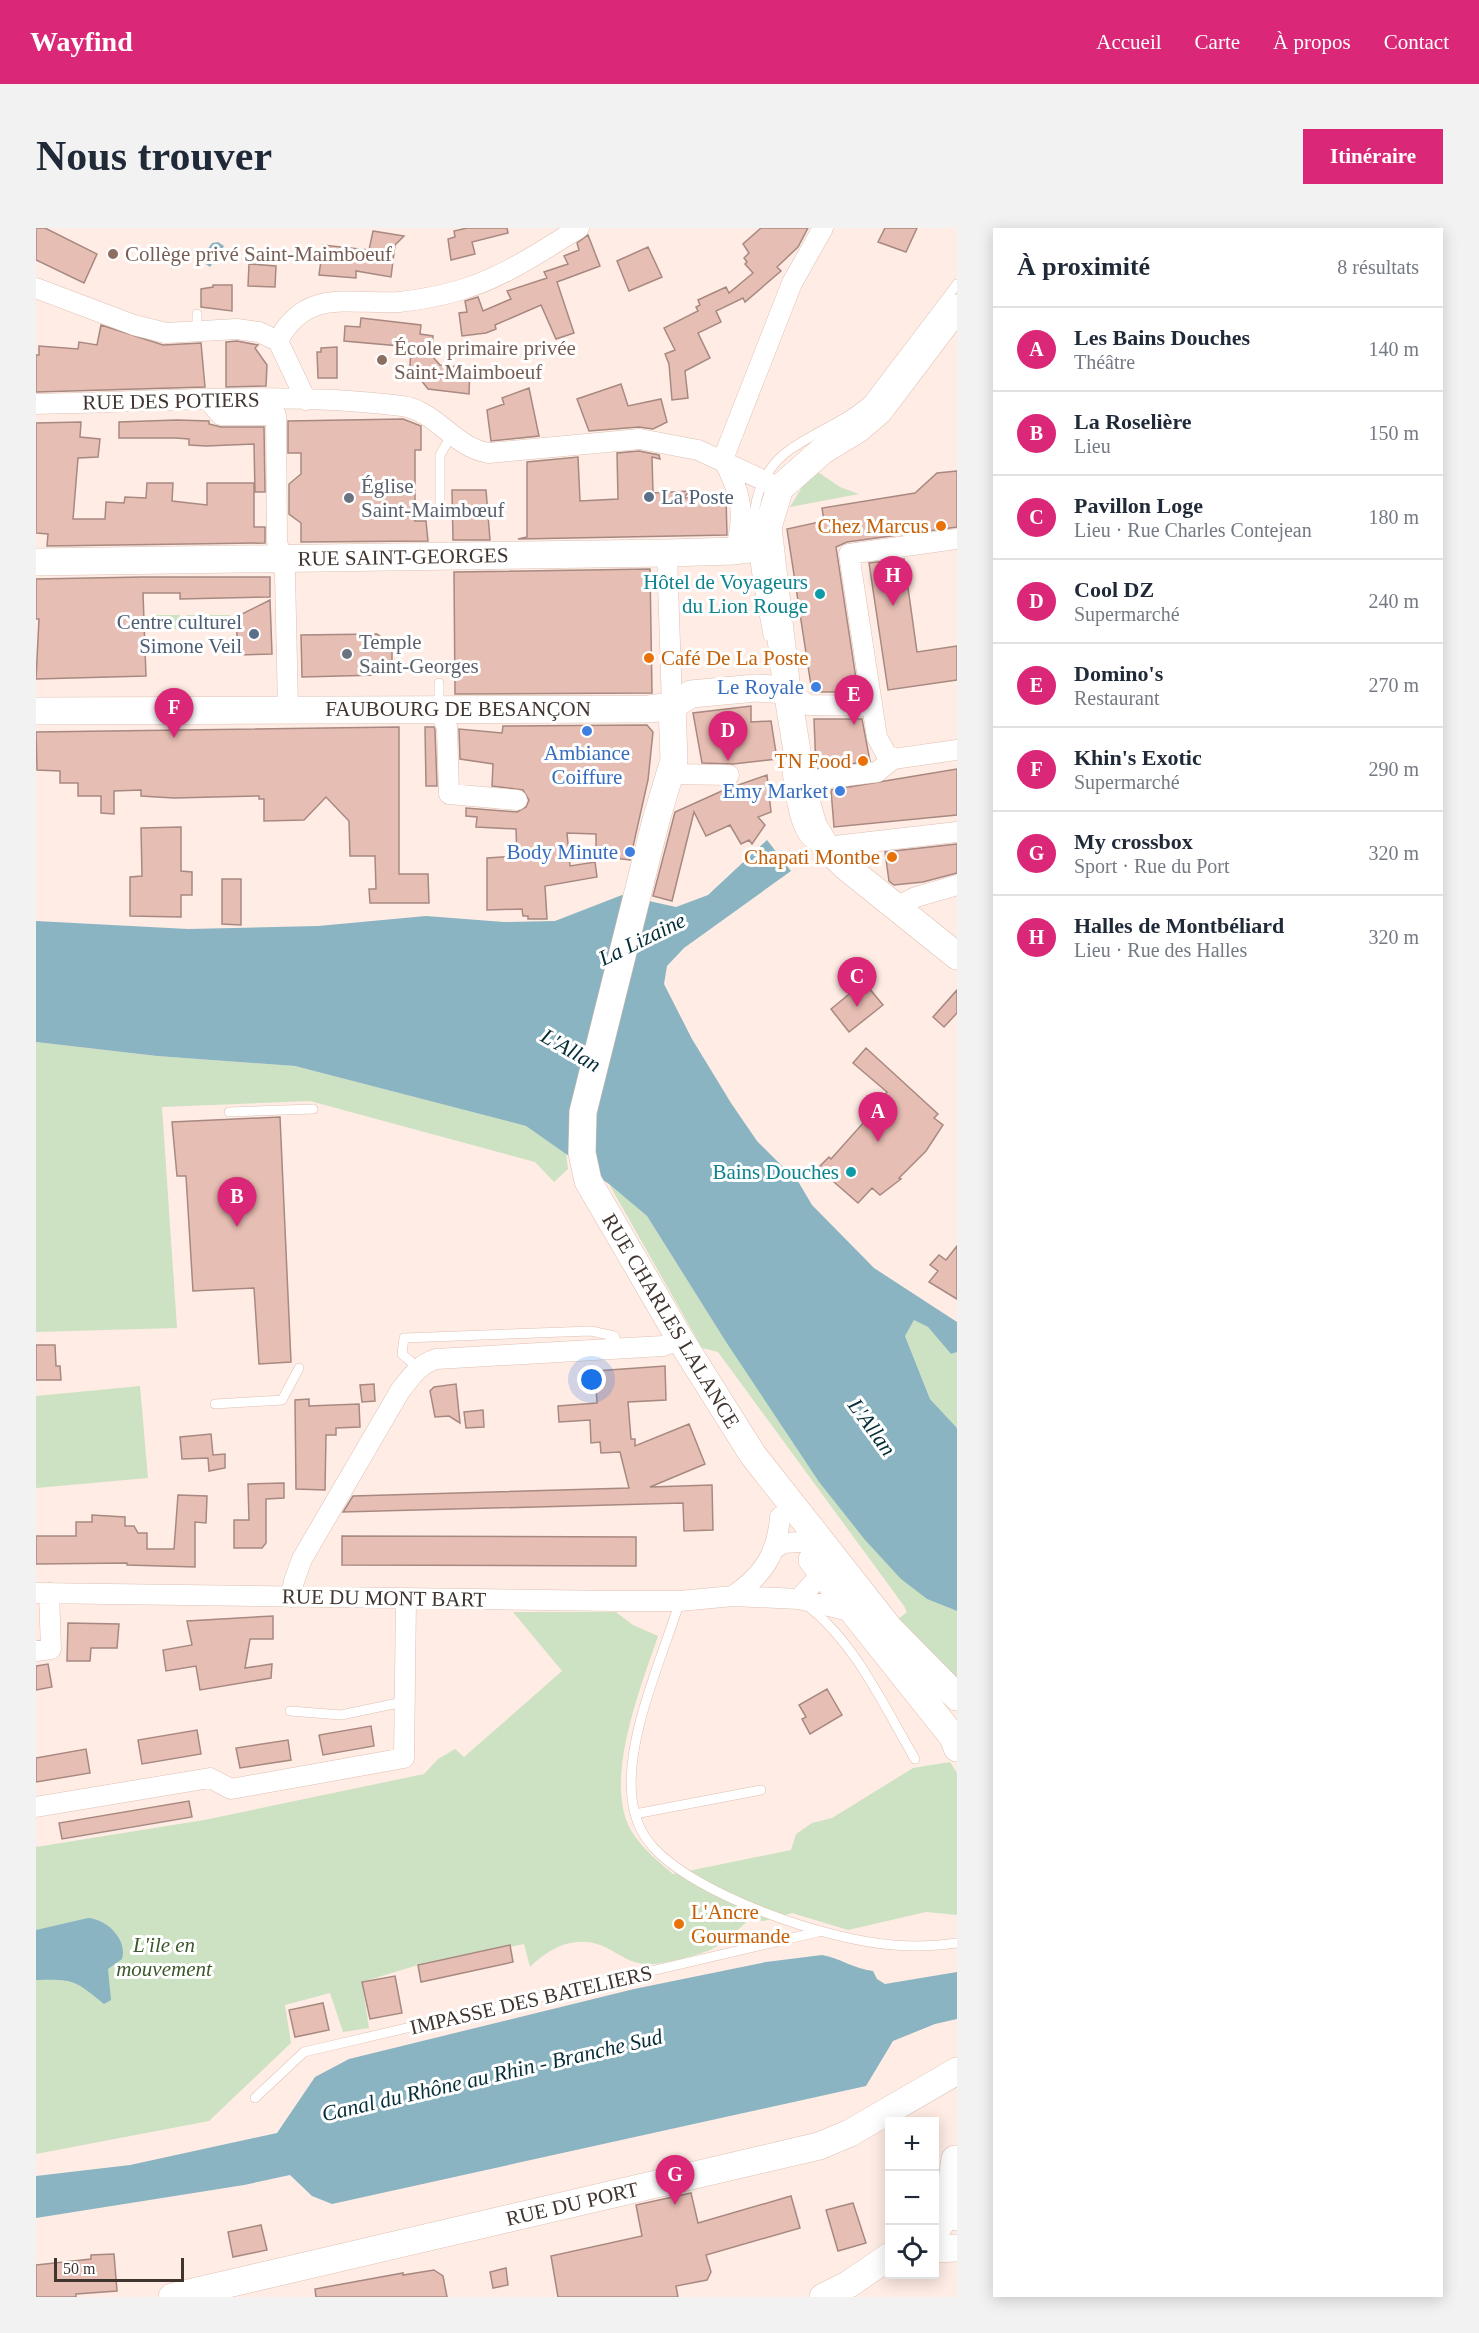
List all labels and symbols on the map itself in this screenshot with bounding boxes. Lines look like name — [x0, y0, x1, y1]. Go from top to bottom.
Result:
place label: Collège privé Saint-Maimboeuf — [125, 242, 392, 266]
marker: Collège privé Saint-Maimboeuf — [106, 247, 120, 261]
place label: École primaire privée Saint-Maimboeuf — [394, 336, 576, 384]
marker: École primaire privée Saint-Maimboeuf — [375, 353, 389, 367]
street label: RUE DES POTIERS — [82, 387, 260, 415]
place label: Église Saint-Maimbœuf — [361, 474, 504, 522]
place label: La Poste — [661, 485, 734, 509]
marker: La Poste — [642, 490, 656, 504]
marker: Église Saint-Maimbœuf — [342, 491, 356, 505]
place label: Chez Marcus — [818, 514, 929, 538]
marker: Chez Marcus — [934, 519, 948, 533]
street label: RUE SAINT-GEORGES — [297, 543, 509, 571]
pin: H — [874, 556, 912, 606]
place label: Hôtel de Voyageurs du Lion Rouge — [643, 570, 808, 618]
marker: Hôtel de Voyageurs du Lion Rouge — [813, 587, 827, 601]
place label: Centre culturel Simone Veil — [117, 610, 242, 658]
marker: Centre culturel Simone Veil — [247, 627, 261, 641]
place label: Temple Saint-Georges — [359, 630, 479, 678]
place label: Café De La Poste — [661, 646, 809, 670]
marker: Temple Saint-Georges — [340, 647, 354, 661]
marker: Café De La Poste — [642, 651, 656, 665]
place label: Le Royale — [717, 675, 804, 699]
pin: E — [834, 676, 874, 725]
marker: Le Royale — [809, 680, 823, 694]
pin: F — [154, 688, 194, 738]
street label: FAUBOURG DE BESANÇON — [325, 697, 591, 721]
pin: D — [708, 712, 748, 761]
marker: Ambiance Coiffure — [580, 724, 594, 738]
place label: Ambiance Coiffure — [544, 741, 630, 789]
place label: TN Food — [775, 749, 851, 773]
marker: TN Food — [856, 754, 870, 768]
place label: Emy Market — [722, 779, 828, 803]
marker: Emy Market — [833, 784, 847, 798]
place label: Body Minute — [507, 840, 618, 864]
marker: Body Minute — [623, 845, 637, 859]
place label: Chapati Montbe — [744, 845, 880, 869]
marker: Chapati Montbe — [885, 850, 899, 864]
water label: La Lizaine — [594, 907, 690, 971]
pin: C — [838, 958, 876, 1007]
water label: L'Allan — [536, 1023, 605, 1077]
pin: A — [858, 1092, 898, 1142]
place label: Bains Douches — [712, 1160, 839, 1184]
marker: Bains Douches — [844, 1165, 858, 1179]
pin: B — [218, 1178, 256, 1227]
street label: RUE CHARLES LALANCE — [597, 1209, 745, 1433]
your location — [577, 1365, 606, 1394]
water label: L'Allan — [842, 1393, 901, 1460]
street label: RUE DU MONT BART — [282, 1584, 487, 1612]
place label: L'Ancre Gourmande — [691, 1900, 790, 1948]
marker: L'Ancre Gourmande — [672, 1917, 686, 1931]
park label: L'ile en mouvement — [116, 1933, 213, 1981]
street label: IMPASSE DES BATELIERS — [408, 1960, 654, 2040]
water label: Canal du Rhône au Rhin - Branche Sud — [319, 2023, 666, 2126]
pin: G — [656, 2156, 694, 2205]
street label: RUE DU PORT — [503, 2177, 641, 2231]
scale bar — [54, 2255, 184, 2282]

